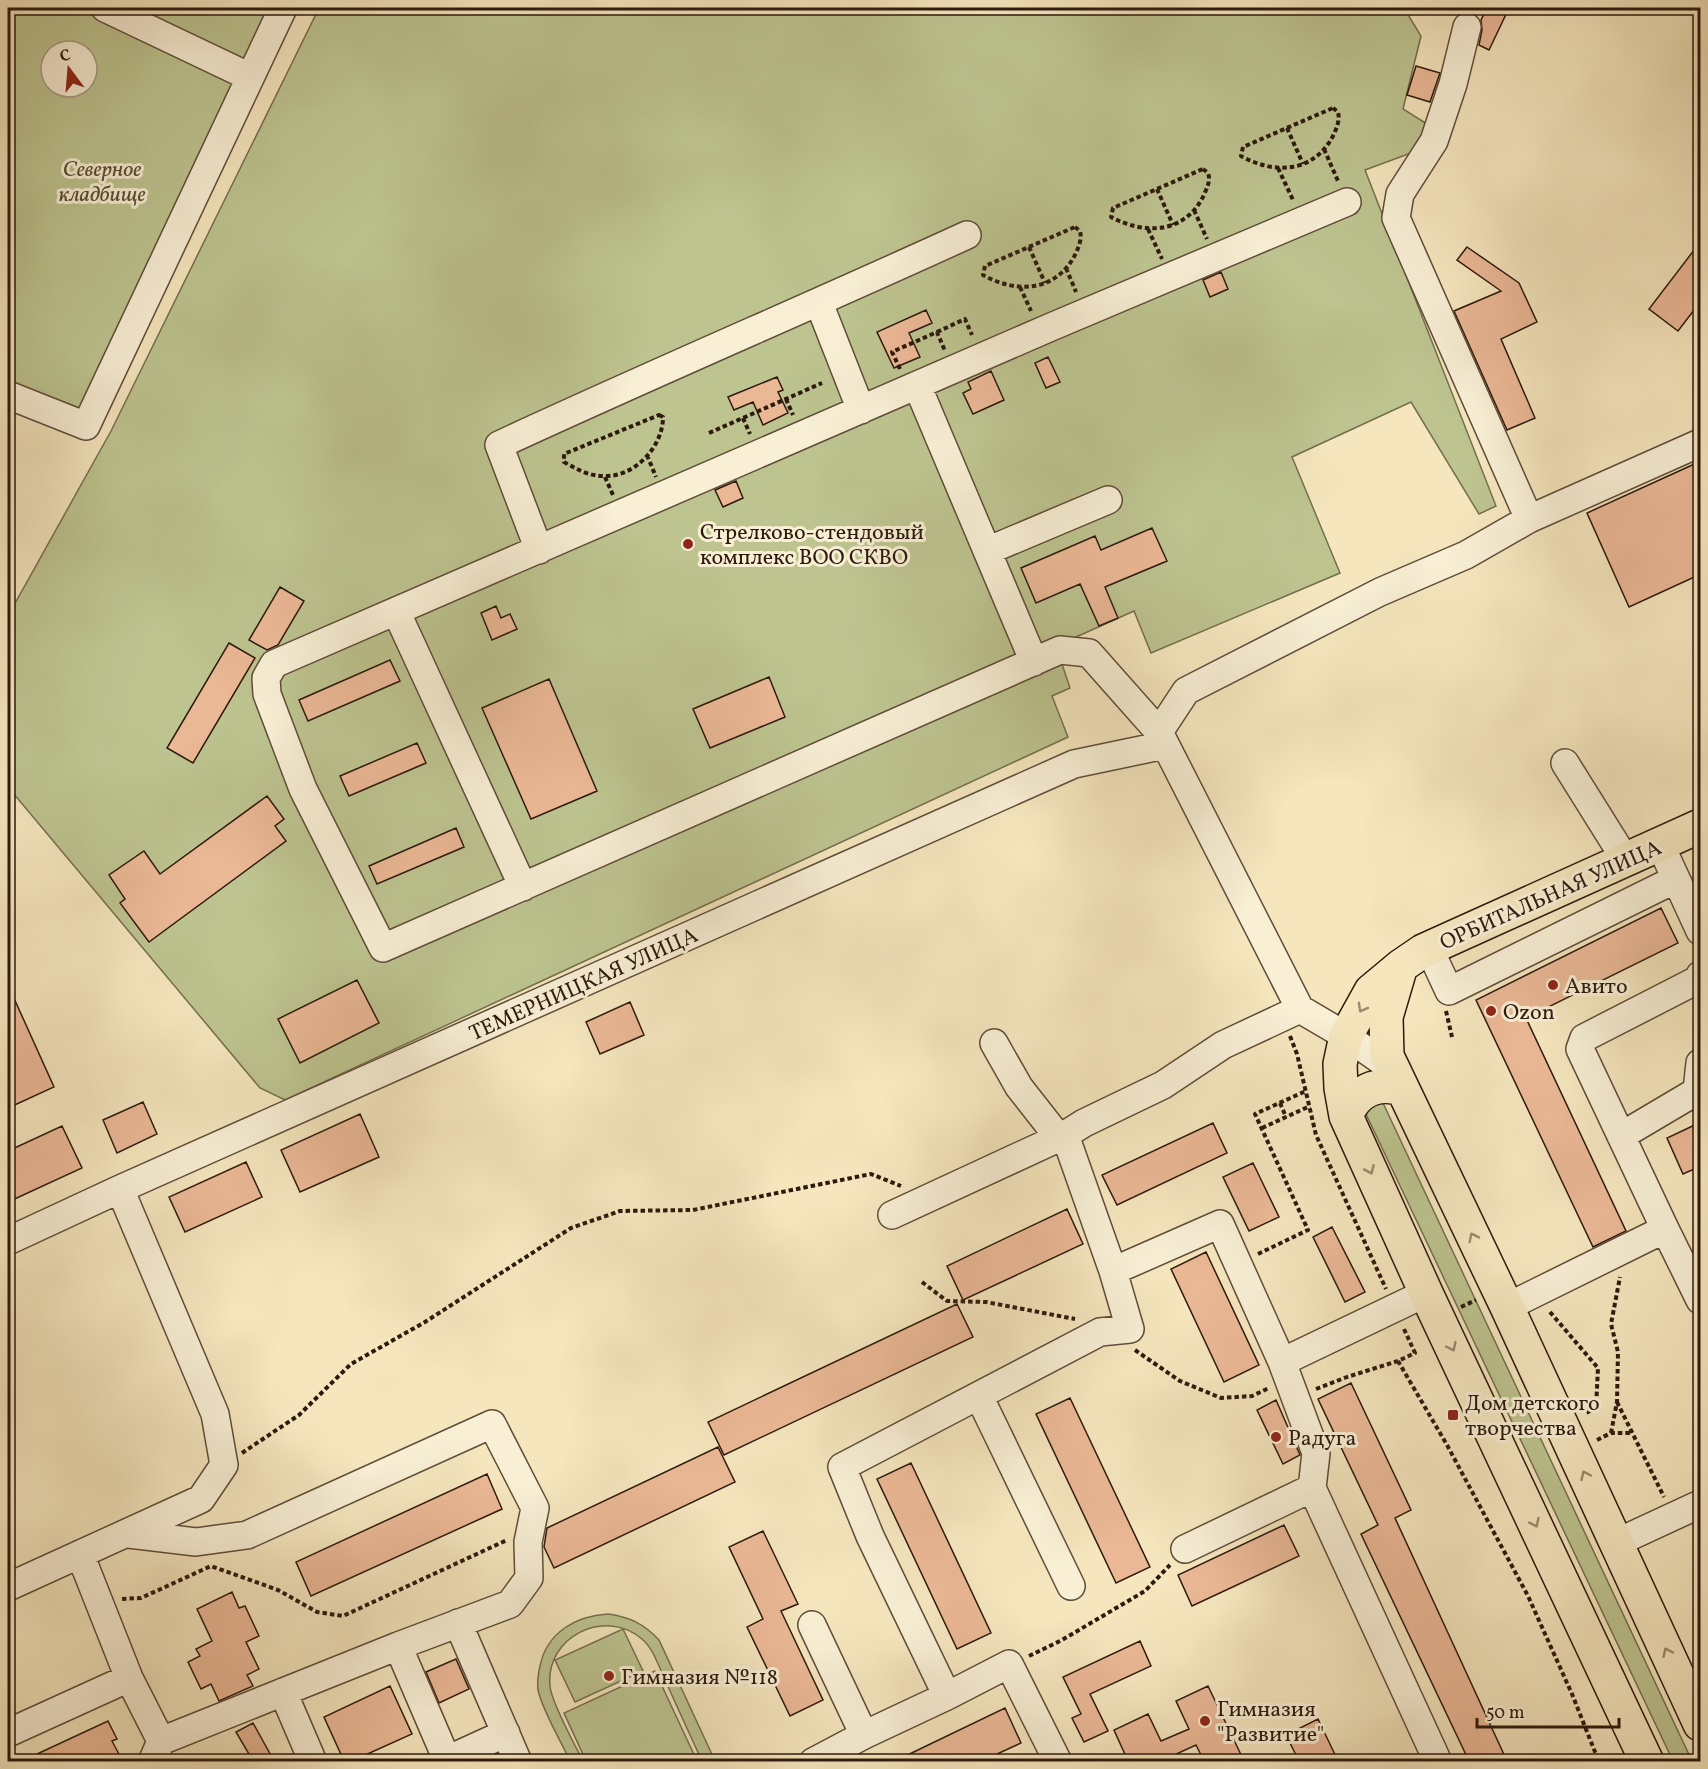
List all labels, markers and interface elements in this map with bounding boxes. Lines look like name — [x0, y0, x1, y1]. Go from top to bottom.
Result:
north arrow — [39, 39, 99, 99]
text: С — [57, 45, 73, 68]
park label: Северное кладбище — [59, 155, 145, 211]
place label: Стрелково-стендовый комплекс ВОО СКВО — [700, 518, 924, 574]
marker: Стрелково-стендовый комплекс ВОО СКВО — [681, 537, 695, 551]
street label: ОРБИТАЛЬНАЯ УЛИЦА — [1435, 833, 1667, 959]
street label: ТЕМЕРНИЦКАЯ УЛИЦА — [465, 921, 703, 1050]
place label: Авито — [1565, 972, 1628, 1003]
marker: Авито — [1546, 978, 1560, 992]
place label: Ozon — [1503, 998, 1555, 1029]
one-way arrow — [1358, 1002, 1369, 1012]
marker: Ozon — [1484, 1004, 1498, 1018]
one-way arrow — [1363, 1163, 1375, 1174]
one-way arrow — [1469, 1232, 1481, 1243]
one-way arrow — [1444, 1340, 1456, 1351]
place label: Дом детского творчества — [1465, 1389, 1600, 1445]
marker: Дом детского творчества — [1446, 1408, 1460, 1422]
place label: Радуга — [1288, 1424, 1356, 1455]
marker: Радуга — [1269, 1430, 1283, 1444]
one-way arrow — [1580, 1471, 1592, 1482]
one-way arrow — [1527, 1517, 1539, 1528]
one-way arrow — [1663, 1648, 1675, 1659]
place label: Гимназия №118 — [621, 1663, 778, 1694]
marker: Гимназия №118 — [602, 1669, 616, 1683]
scale bar — [1477, 1691, 1620, 1729]
place label: Гимназия "Развитие" — [1217, 1695, 1324, 1751]
text: 50 m — [1486, 1701, 1525, 1726]
marker: Гимназия "Развитие" — [1198, 1714, 1212, 1728]

